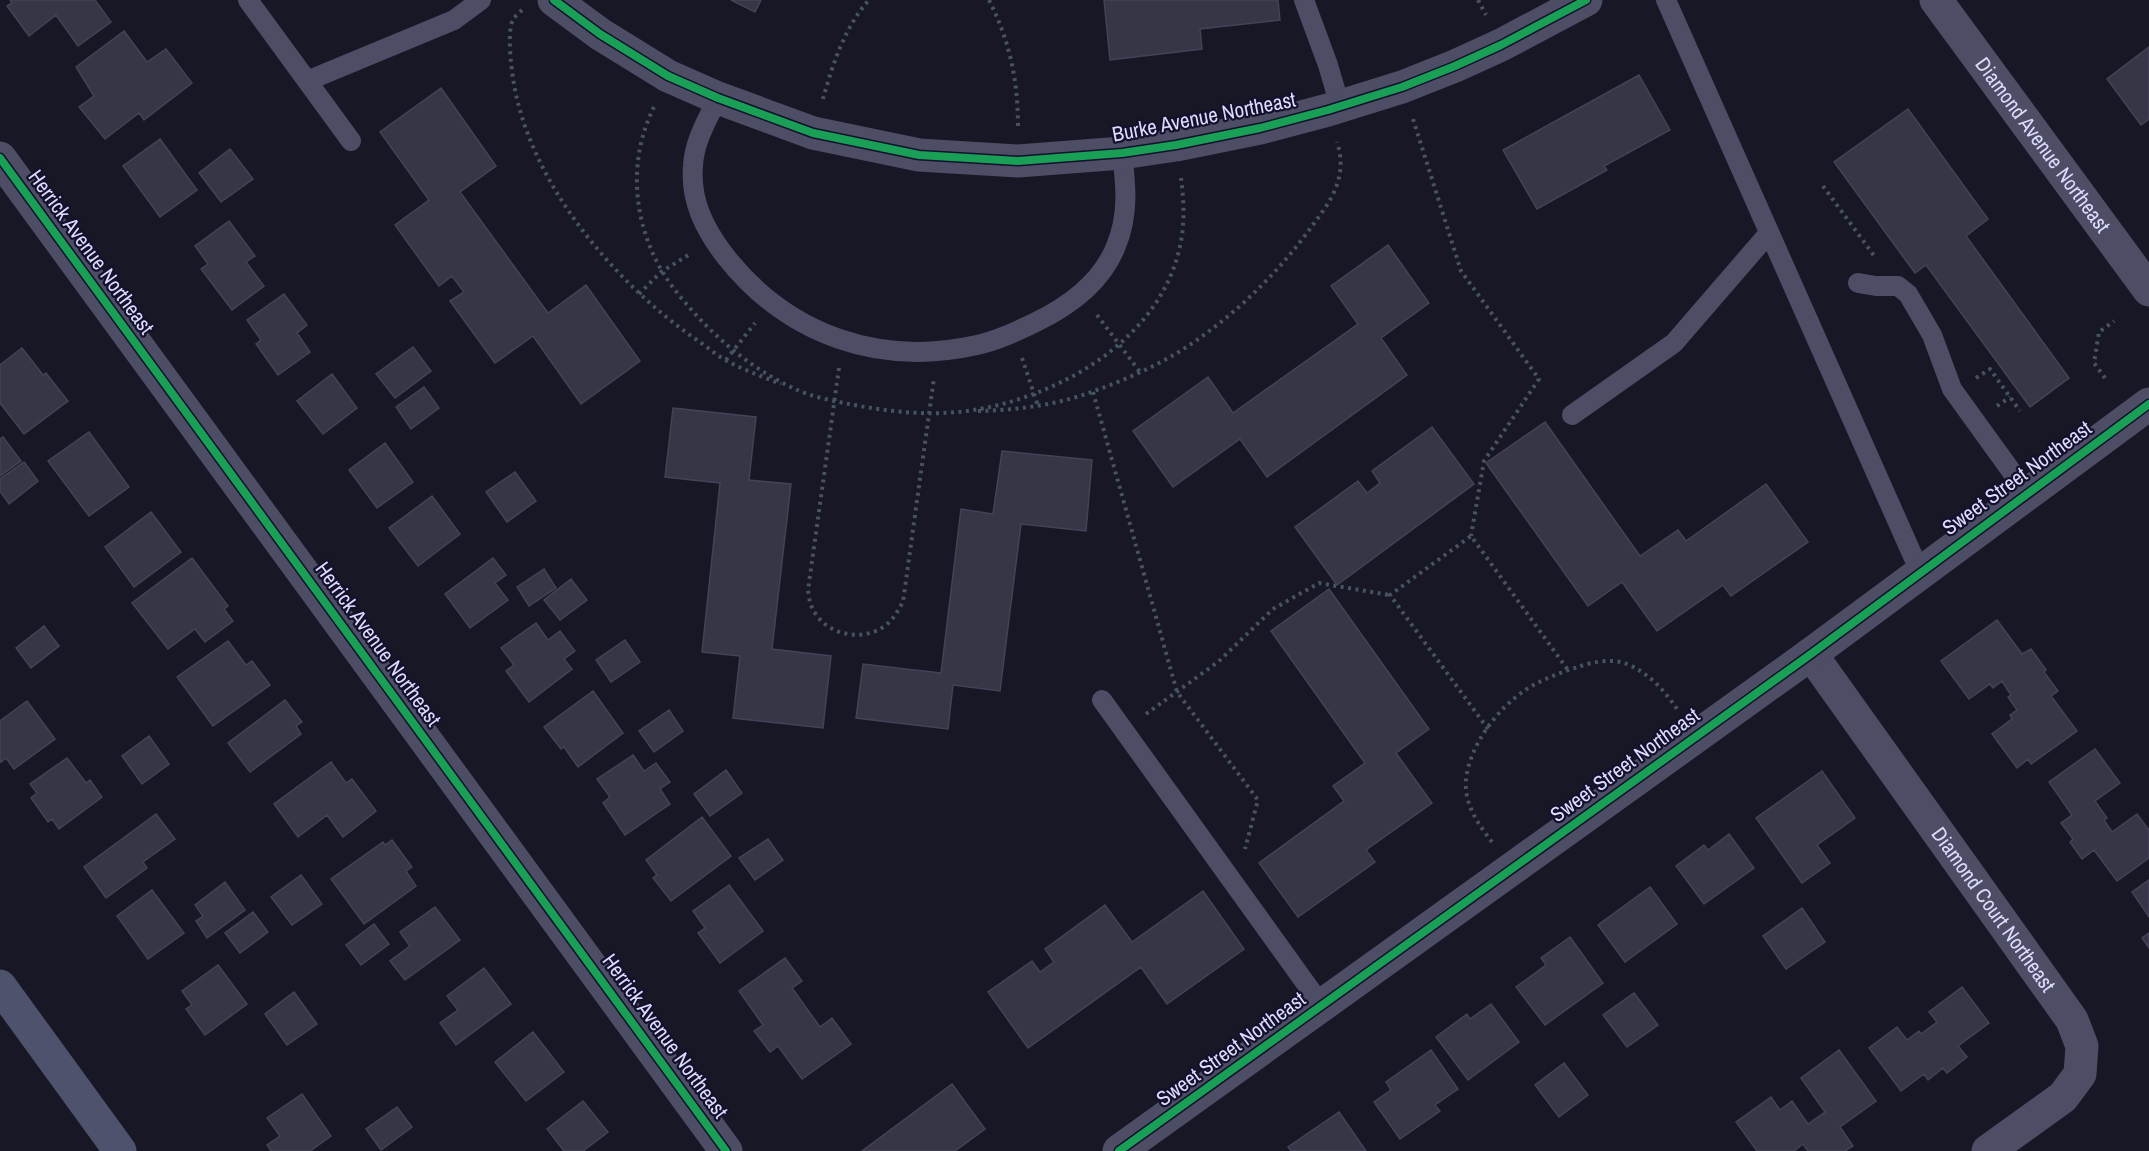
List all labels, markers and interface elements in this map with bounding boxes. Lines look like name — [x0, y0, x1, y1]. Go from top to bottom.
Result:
street label: Diamond Avenue Northeast — [1969, 51, 2117, 239]
street label: Burke Avenue Northeast — [1110, 84, 1298, 149]
street label: Herrick Avenue Northeast — [22, 164, 161, 340]
street label: Sweet Street Northeast — [1936, 413, 2097, 542]
street label: Herrick Avenue Northeast — [309, 556, 448, 732]
street label: Sweet Street Northeast — [1544, 700, 1705, 829]
street label: Diamond Court Northeast — [1925, 821, 2063, 998]
street label: Herrick Avenue Northeast — [596, 948, 735, 1124]
street label: Sweet Street Northeast — [1150, 984, 1311, 1113]

